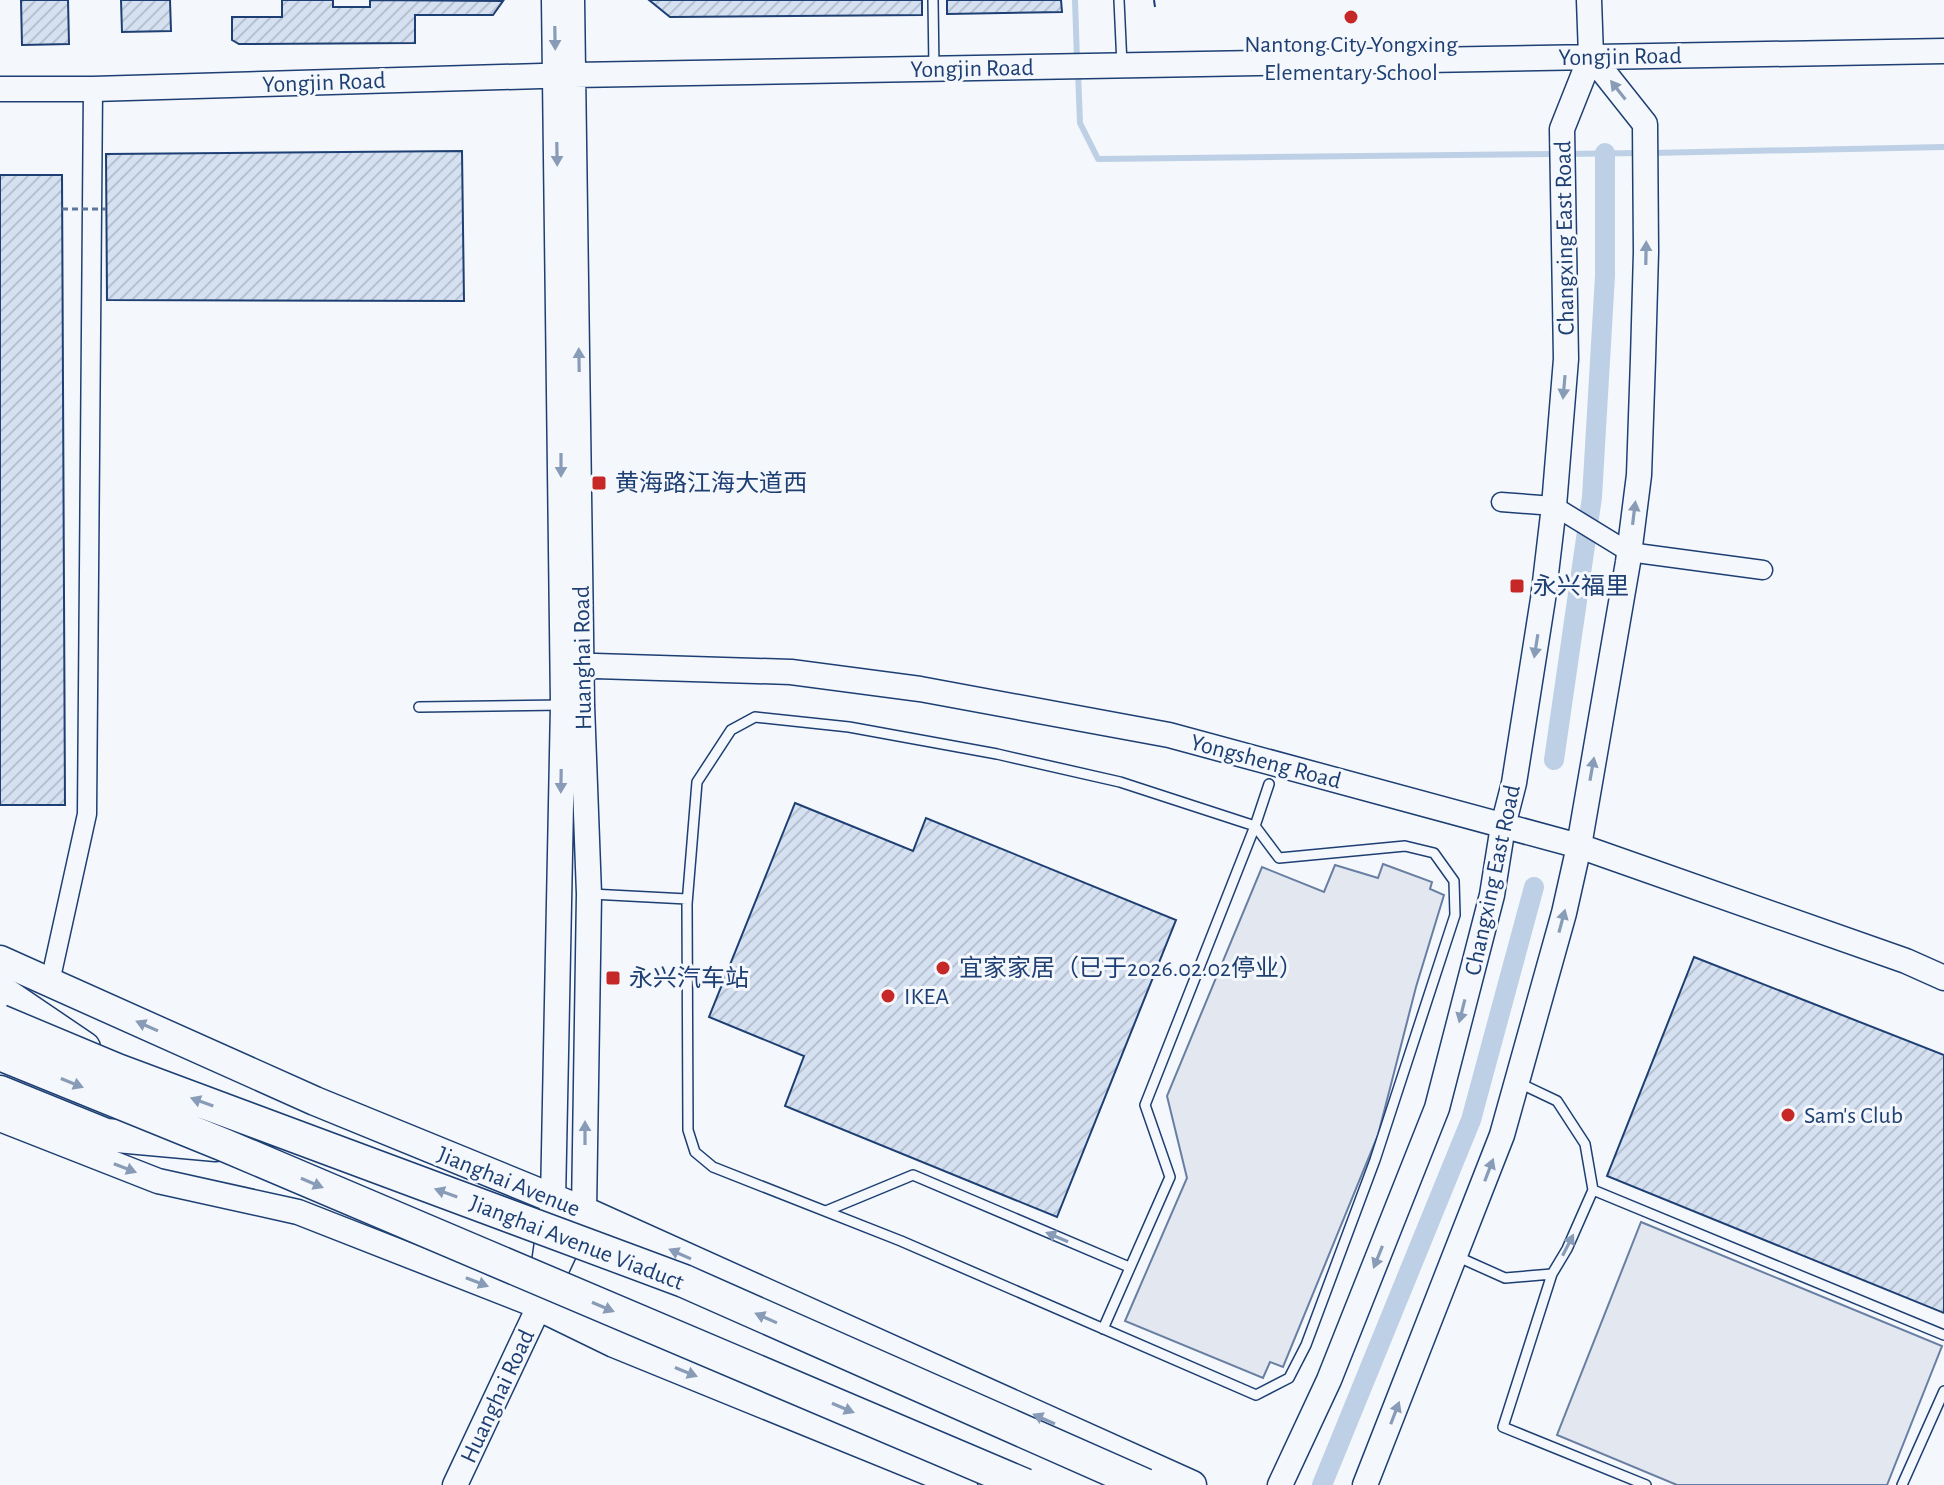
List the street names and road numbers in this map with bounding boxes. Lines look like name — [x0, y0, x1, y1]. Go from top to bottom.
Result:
street label: Yongjin Road — [1558, 44, 1682, 70]
street label: Yongjin Road — [910, 56, 1034, 82]
street label: Yongjin Road — [262, 69, 386, 97]
street label: Changxing East Road — [1551, 140, 1579, 335]
street label: Huanghai Road — [570, 586, 596, 730]
street label: Yongsheng Road — [1188, 730, 1344, 794]
street label: Changxing East Road — [1461, 783, 1525, 978]
street label: Jianghai Avenue — [434, 1142, 583, 1221]
street label: Jianghai Avenue Viaduct — [466, 1191, 687, 1295]
street label: Huanghai Road — [457, 1326, 539, 1467]

